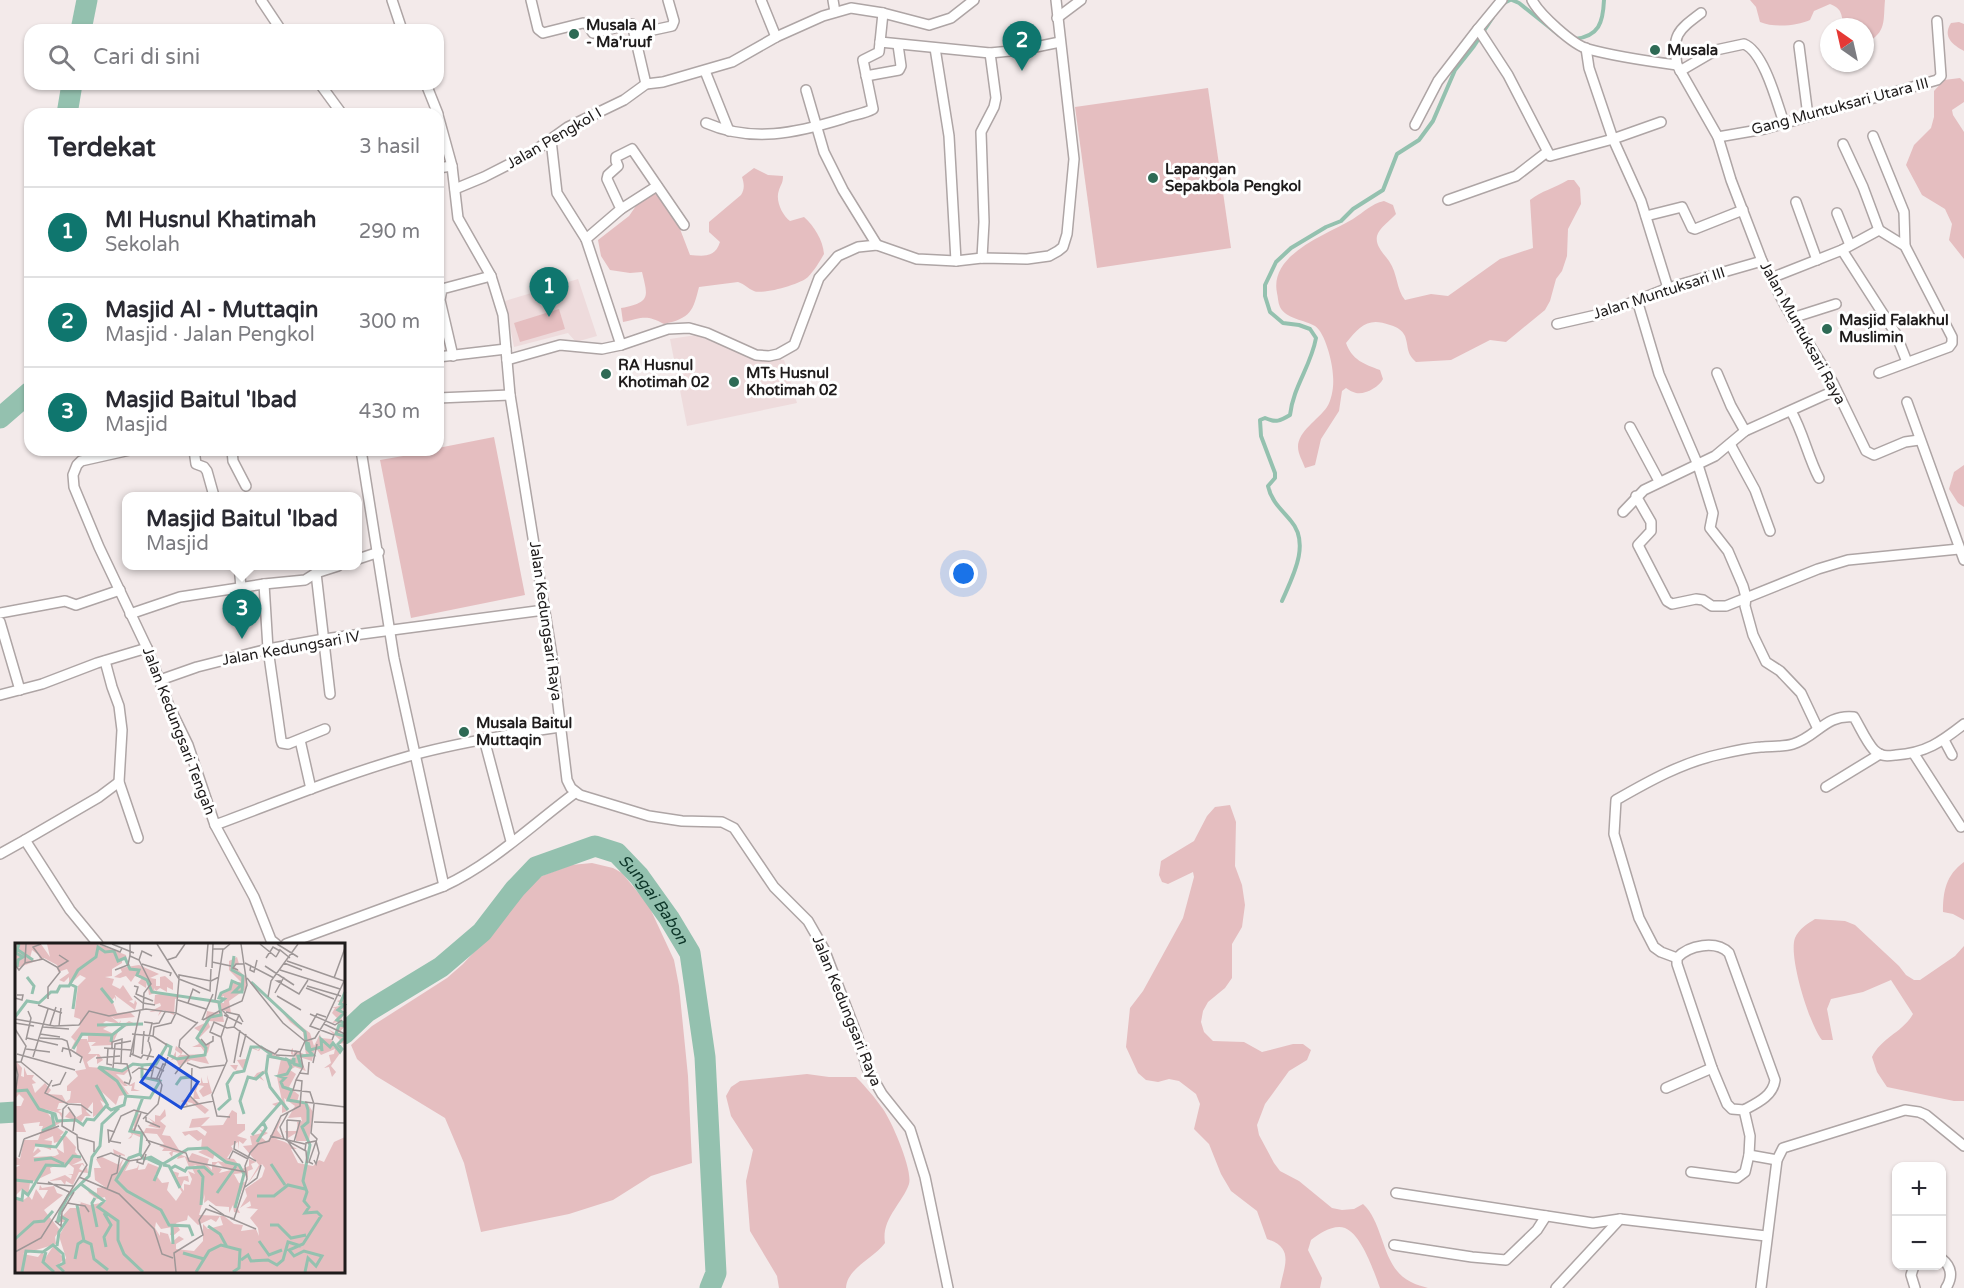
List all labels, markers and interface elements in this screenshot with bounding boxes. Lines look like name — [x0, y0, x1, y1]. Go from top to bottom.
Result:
place label: Musala Al - Ma'ruuf — [586, 16, 656, 51]
north arrow — [1820, 18, 1874, 72]
pin: 2 — [1002, 22, 1042, 71]
search box — [24, 24, 444, 90]
marker: Musala Al - Ma'ruuf — [567, 27, 581, 41]
icon: search — [45, 41, 78, 74]
place label: Musala — [1667, 41, 1718, 59]
marker: Musala — [1648, 43, 1662, 57]
text: Cari di sini — [93, 44, 200, 70]
street label: Gang Muntuksari Utara III — [1749, 74, 1931, 138]
street label: Jalan Pengkol I — [503, 104, 605, 172]
text: Terdekat — [48, 132, 156, 163]
text: 3 hasil — [359, 135, 420, 159]
place label: Lapangan Sepakbola Pengkol — [1165, 160, 1301, 196]
marker: Lapangan Sepakbola Pengkol — [1146, 171, 1160, 185]
text: MI Husnul Khatimah — [105, 207, 317, 233]
text: 1 — [61, 220, 74, 244]
text: 290 m — [359, 220, 420, 244]
text: Sekolah — [105, 233, 180, 257]
street label: Jalan Muntuksari Raya — [1756, 259, 1850, 407]
street label: Jalan Muntuksari III — [1591, 263, 1727, 323]
pin: 1 — [530, 268, 568, 317]
text: Masjid Al - Muttaqin — [105, 297, 318, 323]
text: 2 — [61, 310, 74, 334]
text: 300 m — [359, 310, 420, 334]
place label: Masjid Falakhul Muslimin — [1839, 311, 1949, 346]
marker: Masjid Falakhul Muslimin — [1820, 322, 1834, 336]
text: Masjid · Jalan Pengkol — [105, 323, 315, 347]
place label: RA Husnul Khotimah 02 — [618, 356, 710, 391]
place label: MTs Husnul Khotimah 02 — [746, 364, 838, 399]
marker: RA Husnul Khotimah 02 — [599, 367, 613, 381]
marker: MTs Husnul Khotimah 02 — [727, 375, 741, 389]
text: Masjid Baitul 'Ibad — [105, 387, 297, 413]
text: 3 — [61, 400, 74, 424]
text: 430 m — [359, 400, 420, 424]
text: Masjid — [105, 413, 168, 437]
popup — [122, 492, 362, 570]
text: Masjid Baitul 'Ibad — [146, 506, 338, 532]
text: Masjid — [146, 532, 209, 556]
street label: Jalan Kedungsari Raya — [526, 540, 566, 702]
your location — [949, 559, 978, 588]
pin: 3 — [222, 590, 262, 639]
street label: Jalan Kedungsari IV — [220, 627, 362, 669]
street label: Jalan Kedungsari Tengah — [139, 645, 219, 817]
place label: Musala Baitul Muttaqin — [476, 714, 572, 750]
marker: Musala Baitul Muttaqin — [457, 725, 471, 739]
water label: Sungai Babon — [614, 851, 693, 949]
street label: Jalan Kedungsari Raya — [809, 933, 885, 1089]
inset map — [15, 943, 345, 1273]
map controls — [1892, 1162, 1946, 1270]
button: + — [1892, 1162, 1946, 1216]
button: − — [1892, 1216, 1946, 1270]

